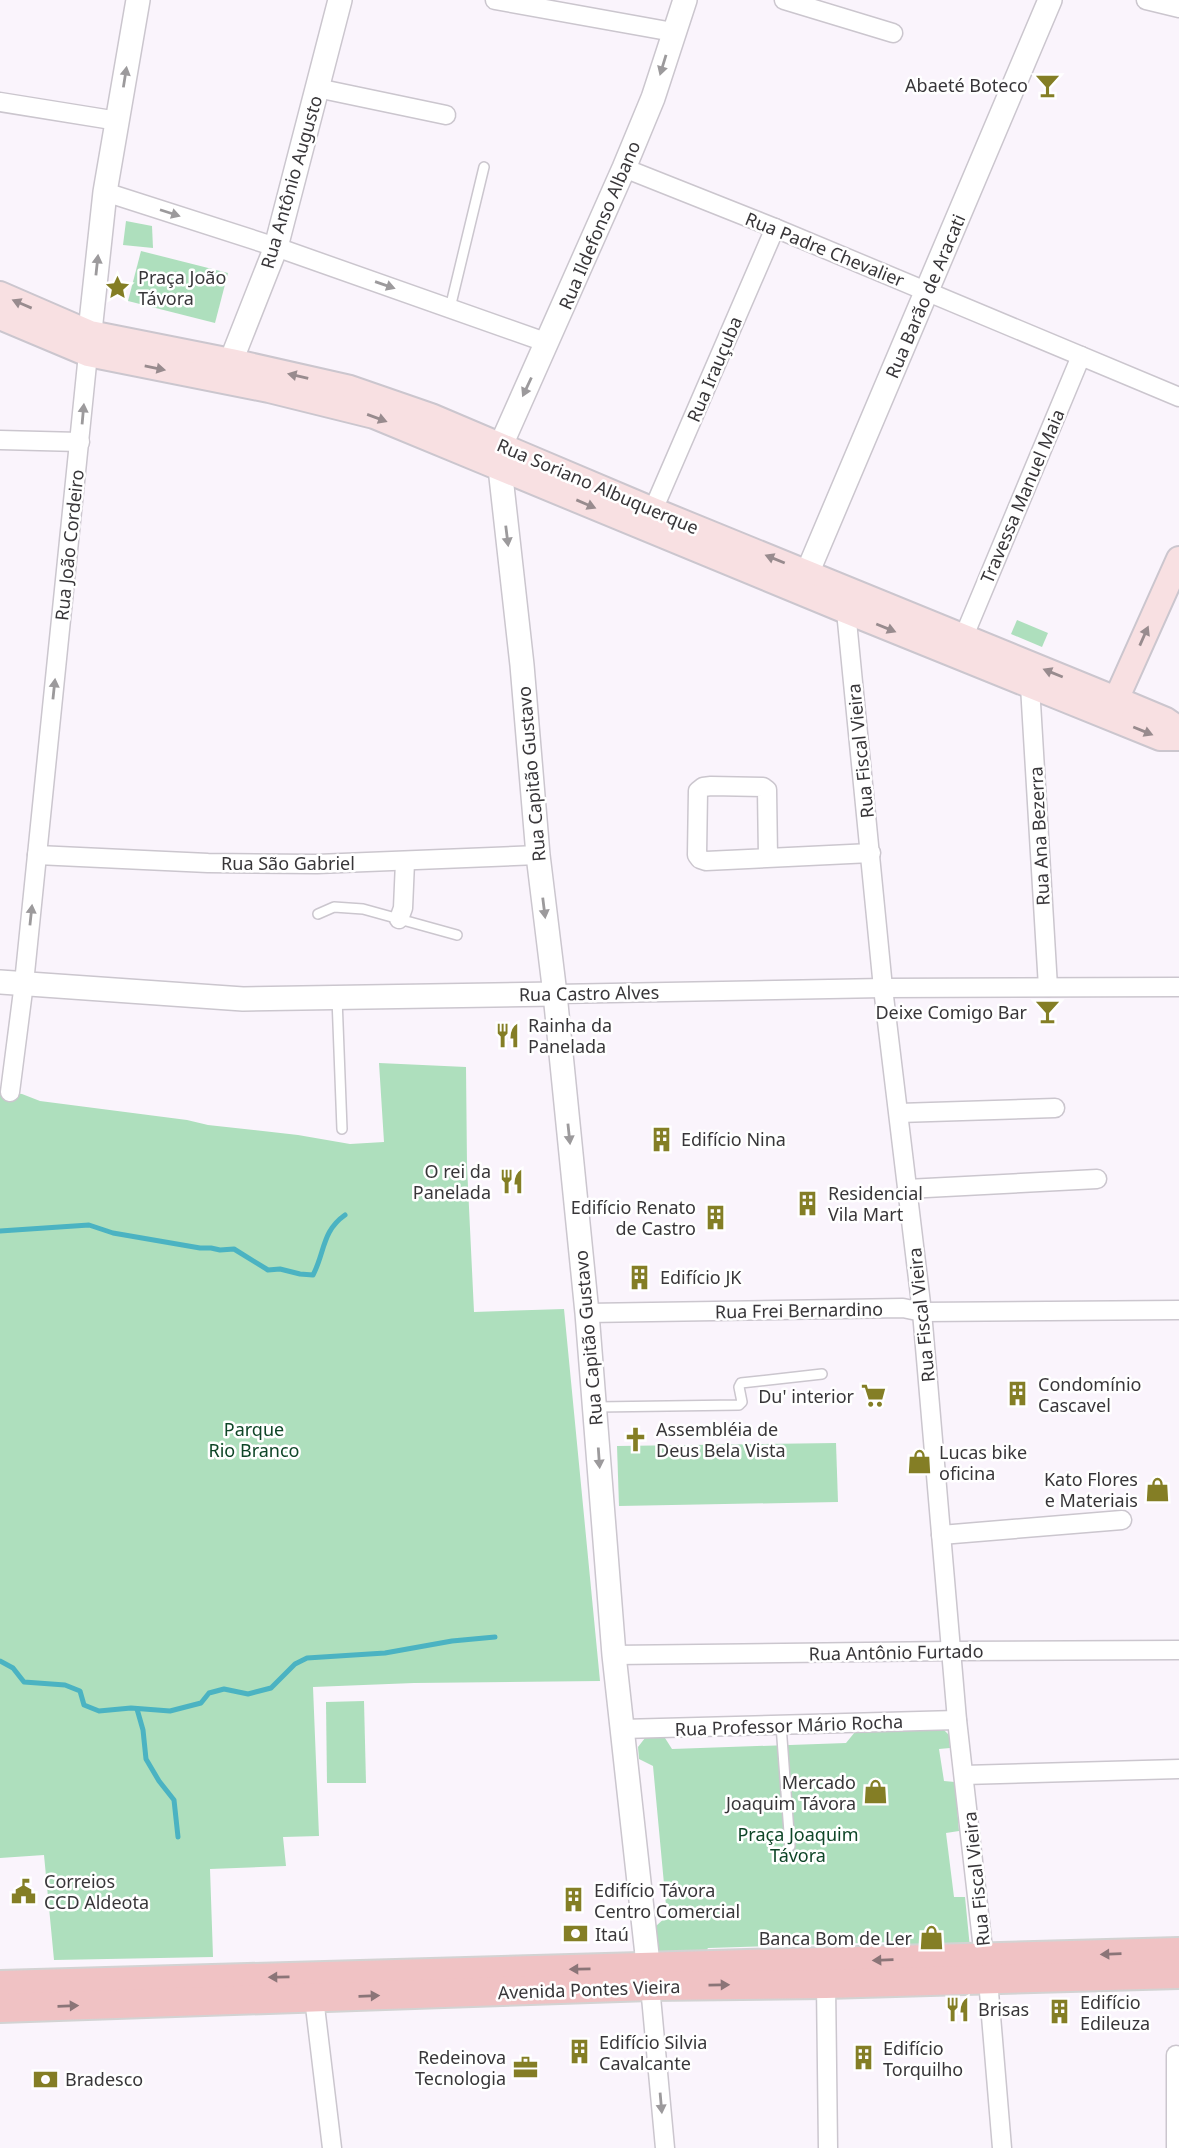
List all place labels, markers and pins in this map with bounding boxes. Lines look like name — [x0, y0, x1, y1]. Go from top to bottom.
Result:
bar icon: Abaeté Boteco — [1034, 71, 1062, 99]
place label: Abaeté Boteco — [905, 73, 1028, 97]
place label: Praça João Távora — [138, 265, 226, 310]
place icon: Praça João Távora — [104, 273, 132, 301]
bar icon: Deixe Comigo Bar — [1033, 998, 1061, 1026]
place label: Deixe Comigo Bar — [875, 1000, 1028, 1024]
place label: Rainha da Panelada — [528, 1013, 612, 1058]
restaurant icon: Rainha da Panelada — [494, 1021, 522, 1049]
building icon: Edifício Nina — [647, 1125, 675, 1153]
place label: Edifício Nina — [681, 1127, 786, 1151]
place label: O rei da Panelada — [413, 1159, 491, 1204]
restaurant icon: O rei da Panelada — [497, 1167, 525, 1195]
place label: Residencial Vila Mart — [828, 1181, 923, 1226]
building icon: Residencial Vila Mart — [794, 1189, 822, 1217]
place label: Edifício Renato de Castro — [571, 1195, 696, 1240]
building icon: Edifício Renato de Castro — [702, 1203, 730, 1231]
building icon: Edifício JK — [626, 1263, 654, 1291]
place label: Edifício JK — [660, 1265, 742, 1289]
place label: Condomínio Cascavel — [1038, 1372, 1141, 1417]
building icon: Condomínio Cascavel — [1004, 1380, 1032, 1408]
supermarket icon: Du' interior — [860, 1382, 888, 1410]
place label: Du' interior — [758, 1384, 855, 1408]
place label: Assembléia de Deus Bela Vista — [656, 1417, 786, 1462]
church icon: Assembléia de Deus Bela Vista — [622, 1425, 650, 1453]
place label: Lucas bike oficina — [939, 1440, 1027, 1485]
shop icon: Lucas bike oficina — [905, 1448, 933, 1476]
place label: Kato Flores e Materiais — [1044, 1467, 1138, 1512]
shop icon: Kato Flores e Materiais — [1144, 1475, 1172, 1503]
place label: Mercado Joaquim Távora — [724, 1770, 856, 1815]
shop icon: Mercado Joaquim Távora — [862, 1778, 890, 1806]
place label: Correios CCD Aldeota — [44, 1869, 149, 1914]
public building icon: Correios CCD Aldeota — [10, 1877, 38, 1905]
place label: Edifício Távora Centro Comercial — [594, 1878, 740, 1923]
building icon: Edifício Távora Centro Comercial — [560, 1886, 588, 1914]
bank icon: Itaú — [561, 1920, 589, 1948]
place label: Itaú — [595, 1922, 629, 1946]
shop icon: Banca Bom de Ler — [918, 1924, 946, 1952]
place label: Banca Bom de Ler — [759, 1926, 913, 1950]
place label: Edifício Edileuza — [1080, 1990, 1150, 2035]
restaurant icon: Brisas — [944, 1995, 972, 2023]
place label: Brisas — [978, 1997, 1029, 2021]
building icon: Edifício Edileuza — [1046, 1998, 1074, 2026]
place label: Edifício Silvia Cavalcante — [599, 2030, 707, 2075]
place label: Edifício Torquilho — [883, 2036, 963, 2081]
building icon: Edifício Silvia Cavalcante — [565, 2038, 593, 2066]
building icon: Edifício Torquilho — [849, 2044, 877, 2072]
place label: Redeinova Tecnologia — [415, 2045, 506, 2090]
office icon: Redeinova Tecnologia — [512, 2053, 540, 2081]
bank icon: Bradesco — [31, 2065, 59, 2093]
place label: Bradesco — [65, 2067, 143, 2091]

